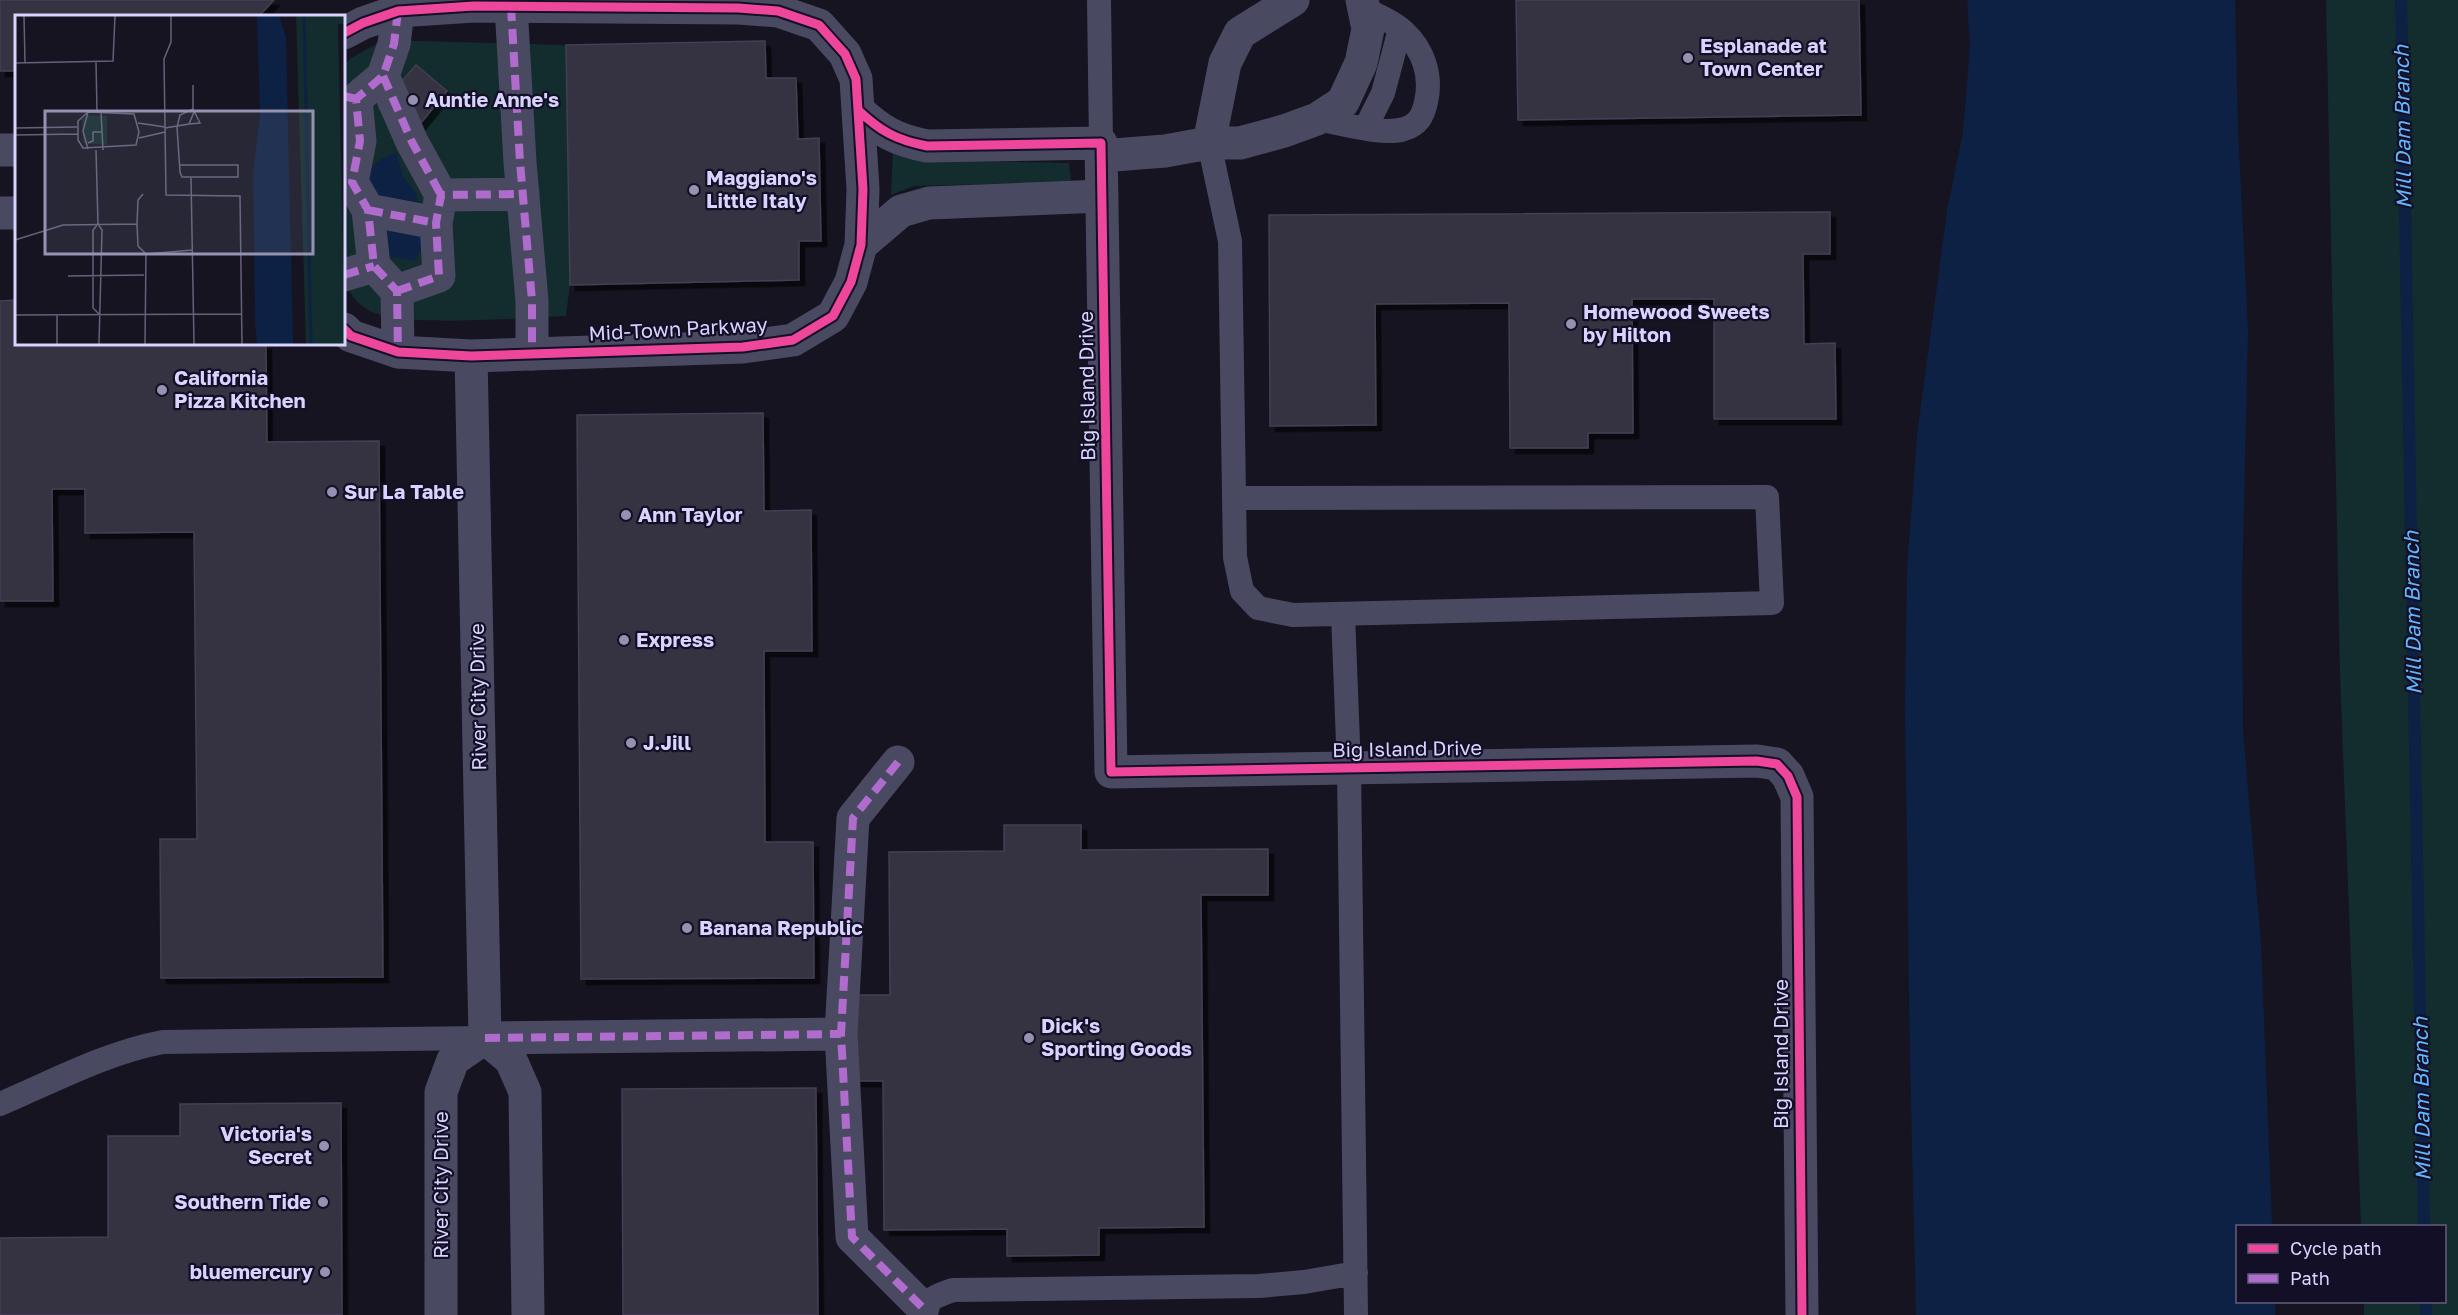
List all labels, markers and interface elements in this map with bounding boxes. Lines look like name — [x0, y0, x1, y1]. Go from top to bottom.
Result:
inset map — [15, 15, 345, 345]
place label: Esplanade at Town Center — [1700, 33, 1827, 80]
water label: Mill Dam Branch — [2388, 44, 2416, 209]
marker: Esplanade at Town Center — [1681, 51, 1695, 65]
place label: Auntie Anne's — [425, 87, 559, 111]
marker: Auntie Anne's — [406, 93, 420, 107]
place label: Maggiano's Little Italy — [706, 165, 817, 212]
marker: Maggiano's Little Italy — [687, 183, 701, 197]
place label: Homewood Sweets by Hilton — [1583, 299, 1770, 346]
street label: Mid-Town Parkway — [588, 311, 768, 345]
street label: Big Island Drive — [1073, 311, 1099, 461]
marker: Homewood Sweets by Hilton — [1564, 317, 1578, 331]
place label: California Pizza Kitchen — [174, 365, 306, 412]
marker: California Pizza Kitchen — [155, 383, 169, 397]
place label: Sur La Table — [344, 479, 464, 503]
marker: Sur La Table — [325, 485, 339, 499]
place label: Ann Taylor — [638, 502, 743, 526]
marker: Ann Taylor — [619, 508, 633, 522]
water label: Mill Dam Branch — [2398, 530, 2426, 695]
street label: River City Drive — [464, 623, 490, 771]
place label: Express — [636, 627, 714, 651]
marker: Express — [617, 633, 631, 647]
place label: J.Jill — [643, 730, 691, 754]
street label: Big Island Drive — [1332, 735, 1482, 761]
marker: J.Jill — [624, 736, 638, 750]
place label: Banana Republic — [699, 915, 863, 939]
marker: Banana Republic — [680, 921, 694, 935]
street label: Big Island Drive — [1768, 979, 1792, 1129]
place label: Dick's Sporting Goods — [1041, 1013, 1192, 1060]
water label: Mill Dam Branch — [2407, 1016, 2435, 1181]
marker: Dick's Sporting Goods — [1022, 1031, 1036, 1045]
street label: River City Drive — [428, 1111, 452, 1259]
place label: Victoria's Secret — [220, 1121, 312, 1168]
marker: Victoria's Secret — [317, 1139, 331, 1153]
place label: Southern Tide — [174, 1189, 311, 1213]
marker: Southern Tide — [316, 1195, 330, 1209]
legend — [2236, 1225, 2446, 1303]
text: Cycle path — [2290, 1237, 2382, 1259]
place label: bluemercury — [190, 1259, 313, 1283]
marker: bluemercury — [318, 1265, 332, 1279]
text: Path — [2290, 1267, 2330, 1289]

